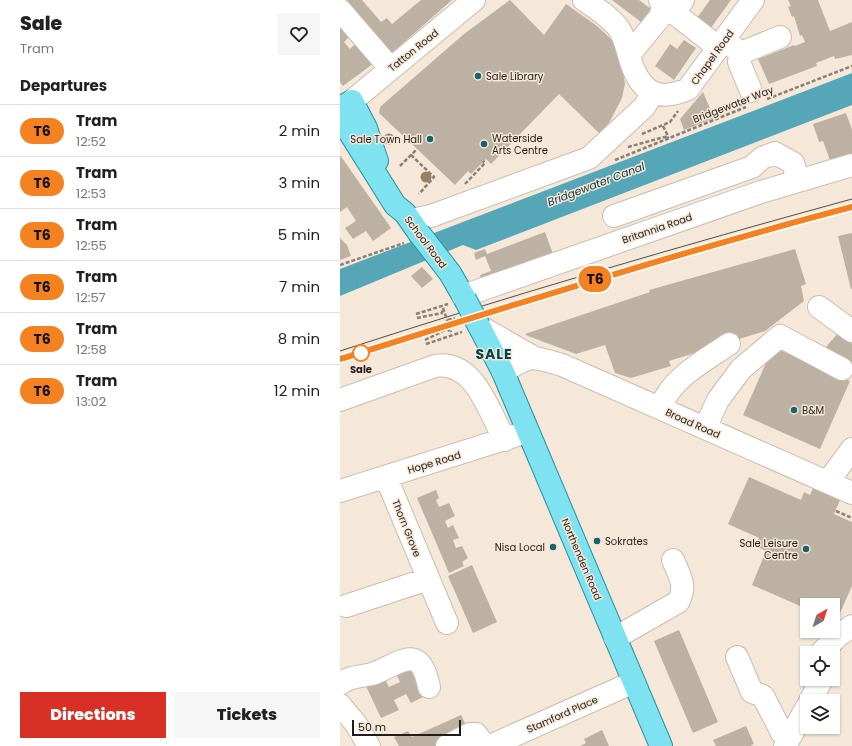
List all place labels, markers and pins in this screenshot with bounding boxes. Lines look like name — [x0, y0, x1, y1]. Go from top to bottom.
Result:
place label: Sale Library — [486, 69, 544, 84]
marker: Sale Library — [473, 71, 483, 81]
place label: Waterside Arts Centre — [492, 131, 548, 158]
place label: Sale Town Hall — [350, 132, 422, 147]
marker: Sale Town Hall — [425, 134, 435, 144]
marker: Waterside Arts Centre — [479, 139, 489, 149]
marker: Sale — [352, 344, 370, 362]
place label: Sale — [350, 362, 372, 377]
place label: B&M — [802, 403, 824, 418]
marker: B&M — [789, 405, 799, 415]
place label: Sokrates — [605, 534, 648, 549]
marker: Sokrates — [592, 536, 602, 546]
place label: Sale Leisure Centre — [740, 536, 798, 563]
place label: Nisa Local — [495, 540, 545, 555]
marker: Nisa Local — [548, 542, 558, 552]
marker: Sale Leisure Centre — [801, 544, 811, 554]

